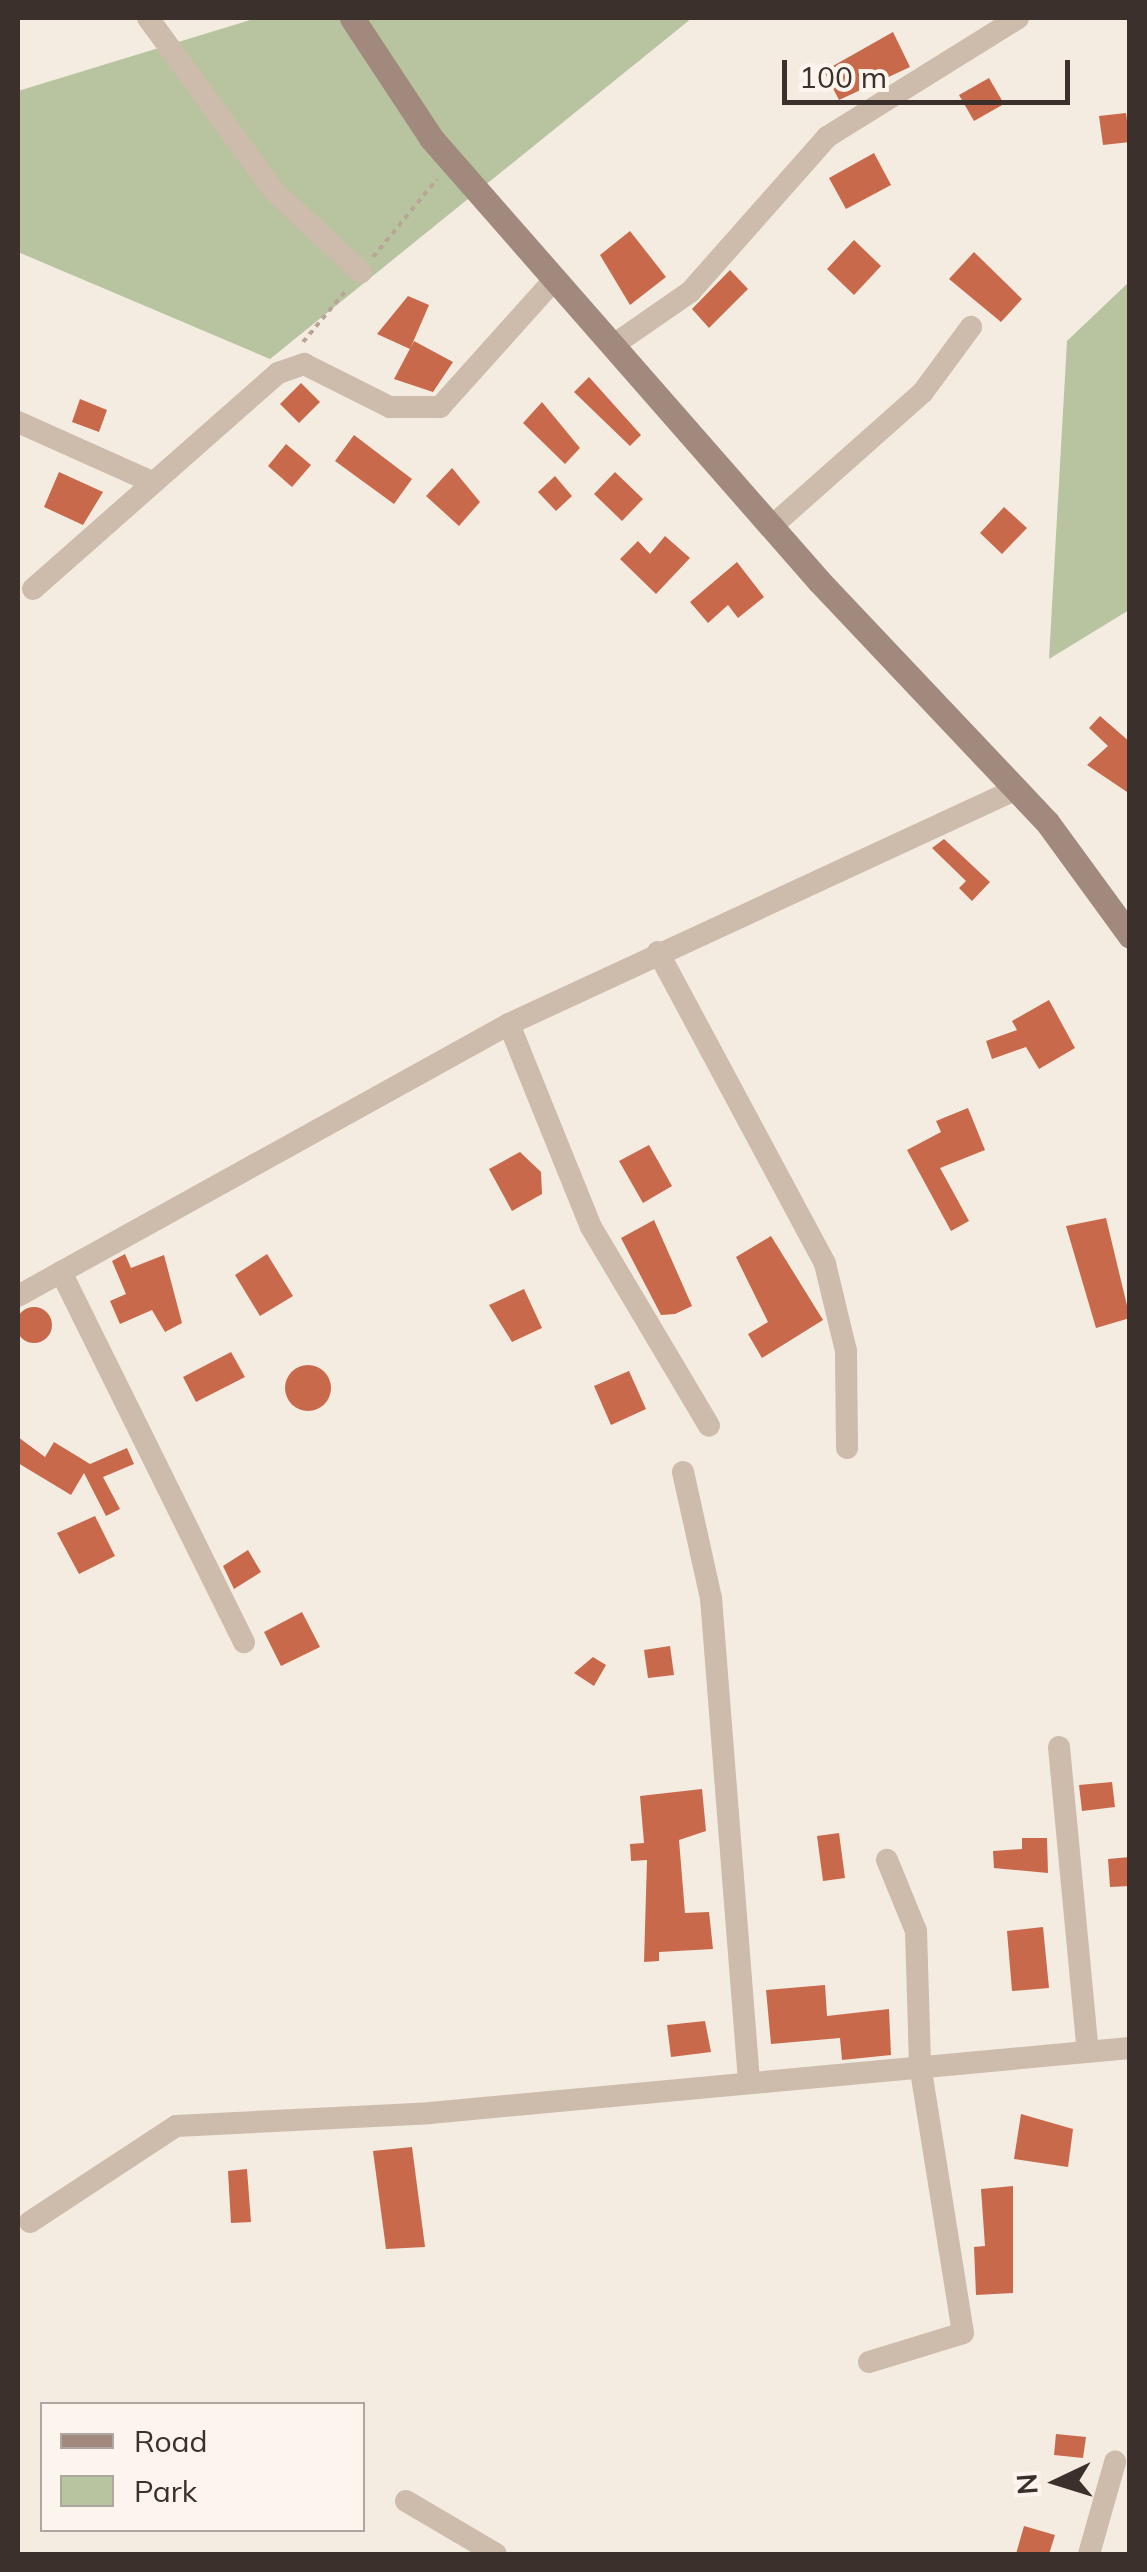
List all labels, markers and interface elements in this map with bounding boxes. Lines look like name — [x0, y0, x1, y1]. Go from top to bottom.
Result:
scale bar — [787, 40, 1074, 102]
text: 100 m — [799, 58, 887, 96]
legend — [40, 2402, 365, 2532]
text: Road — [134, 2422, 208, 2460]
north arrow — [1007, 2432, 1107, 2532]
text: Park — [134, 2472, 197, 2510]
text: N — [1008, 2472, 1045, 2496]

